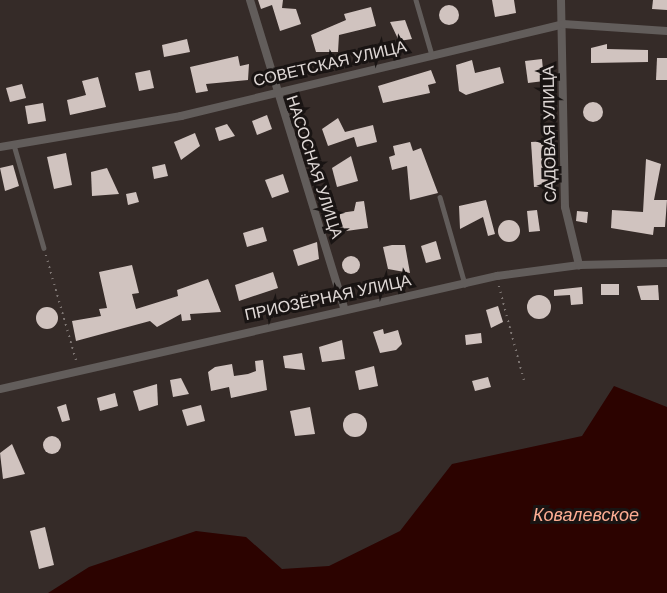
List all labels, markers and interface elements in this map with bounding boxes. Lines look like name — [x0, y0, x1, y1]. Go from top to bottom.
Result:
street label: СОВЕТСКАЯ УЛИЦА — [252, 37, 408, 91]
street label: САДОВАЯ УЛИЦА — [539, 66, 561, 202]
street label: НАСОСНАЯ УЛИЦА — [282, 93, 346, 241]
street label: ПРИОЗЁРНАЯ УЛИЦА — [243, 271, 413, 325]
water label: Ковалевское — [533, 504, 639, 526]

